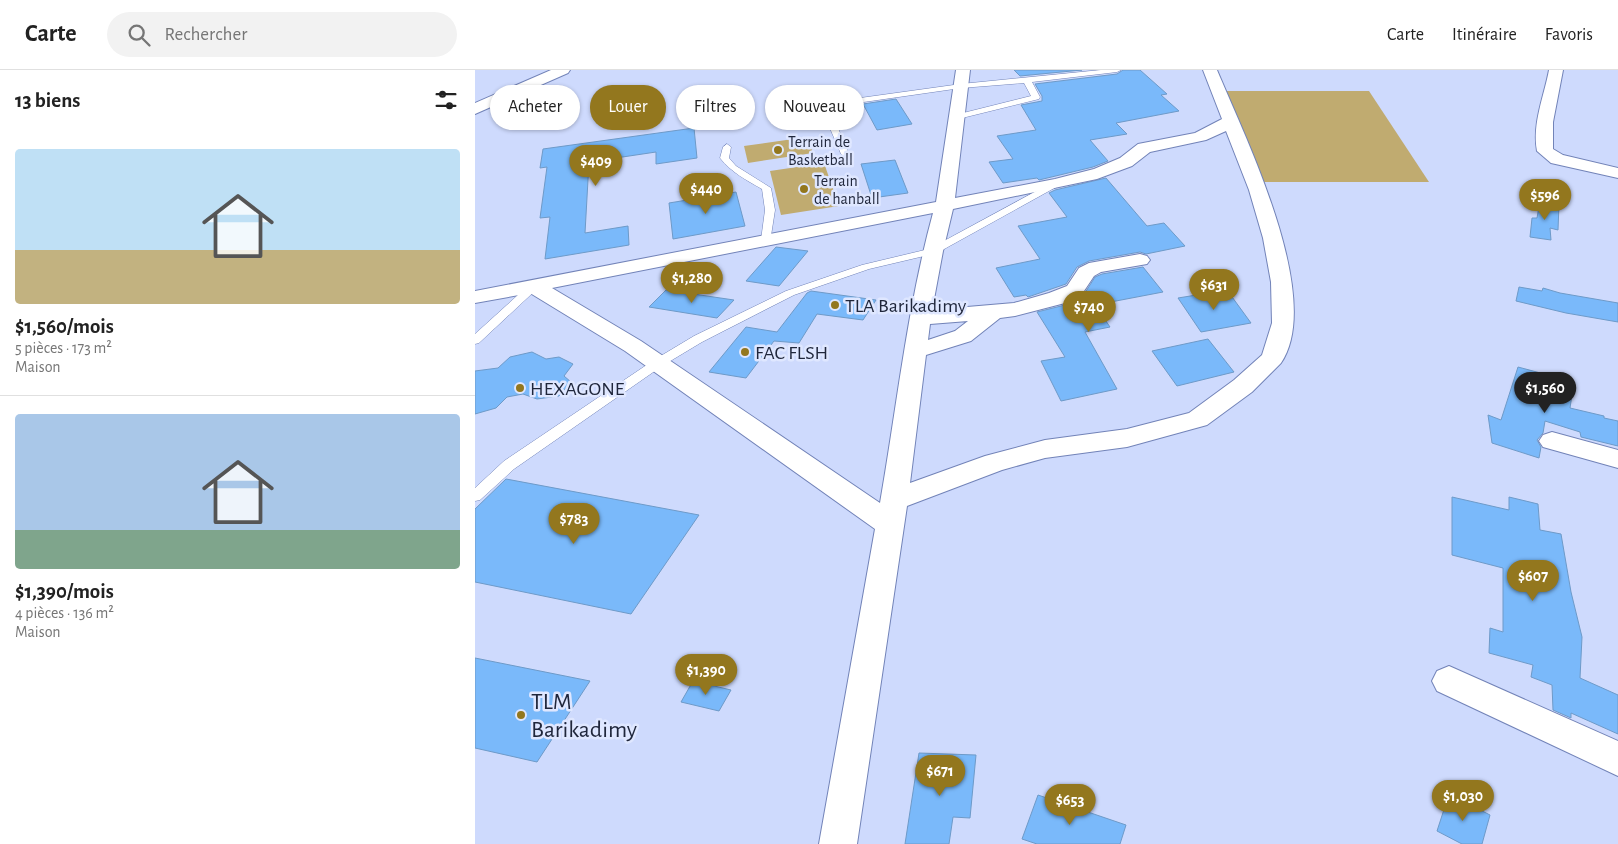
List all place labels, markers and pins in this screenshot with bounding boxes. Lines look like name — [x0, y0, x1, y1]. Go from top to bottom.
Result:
place label: Terrain de Basketball — [788, 134, 853, 168]
pin: $409 — [566, 144, 626, 187]
marker: Terrain de Basketball — [772, 144, 784, 156]
pin: $440 — [676, 172, 736, 215]
place label: Terrain de hanball — [814, 173, 880, 207]
pin: $596 — [1515, 178, 1575, 221]
marker: Terrain de hanball — [798, 183, 810, 195]
pin: $1,280 — [651, 262, 733, 304]
pin: $631 — [1184, 268, 1244, 311]
pin: $740 — [1059, 290, 1119, 333]
place label: TLA Barikadimy — [845, 296, 967, 316]
marker: TLA Barikadimy — [829, 299, 841, 311]
place label: FAC FLSH — [755, 343, 828, 363]
marker: FAC FLSH — [739, 346, 751, 358]
pin: $1,560 — [1504, 372, 1586, 414]
place label: HEXAGONE — [530, 379, 625, 399]
marker: HEXAGONE — [514, 382, 526, 394]
pin: $783 — [544, 502, 604, 545]
pin: $607 — [1503, 560, 1563, 602]
pin: $1,390 — [665, 654, 747, 696]
place label: TLM Barikadimy — [531, 690, 637, 742]
marker: TLM Barikadimy — [515, 709, 527, 721]
pin: $671 — [910, 754, 970, 797]
pin: $1,030 — [1422, 780, 1504, 822]
pin: $653 — [1040, 784, 1100, 826]

